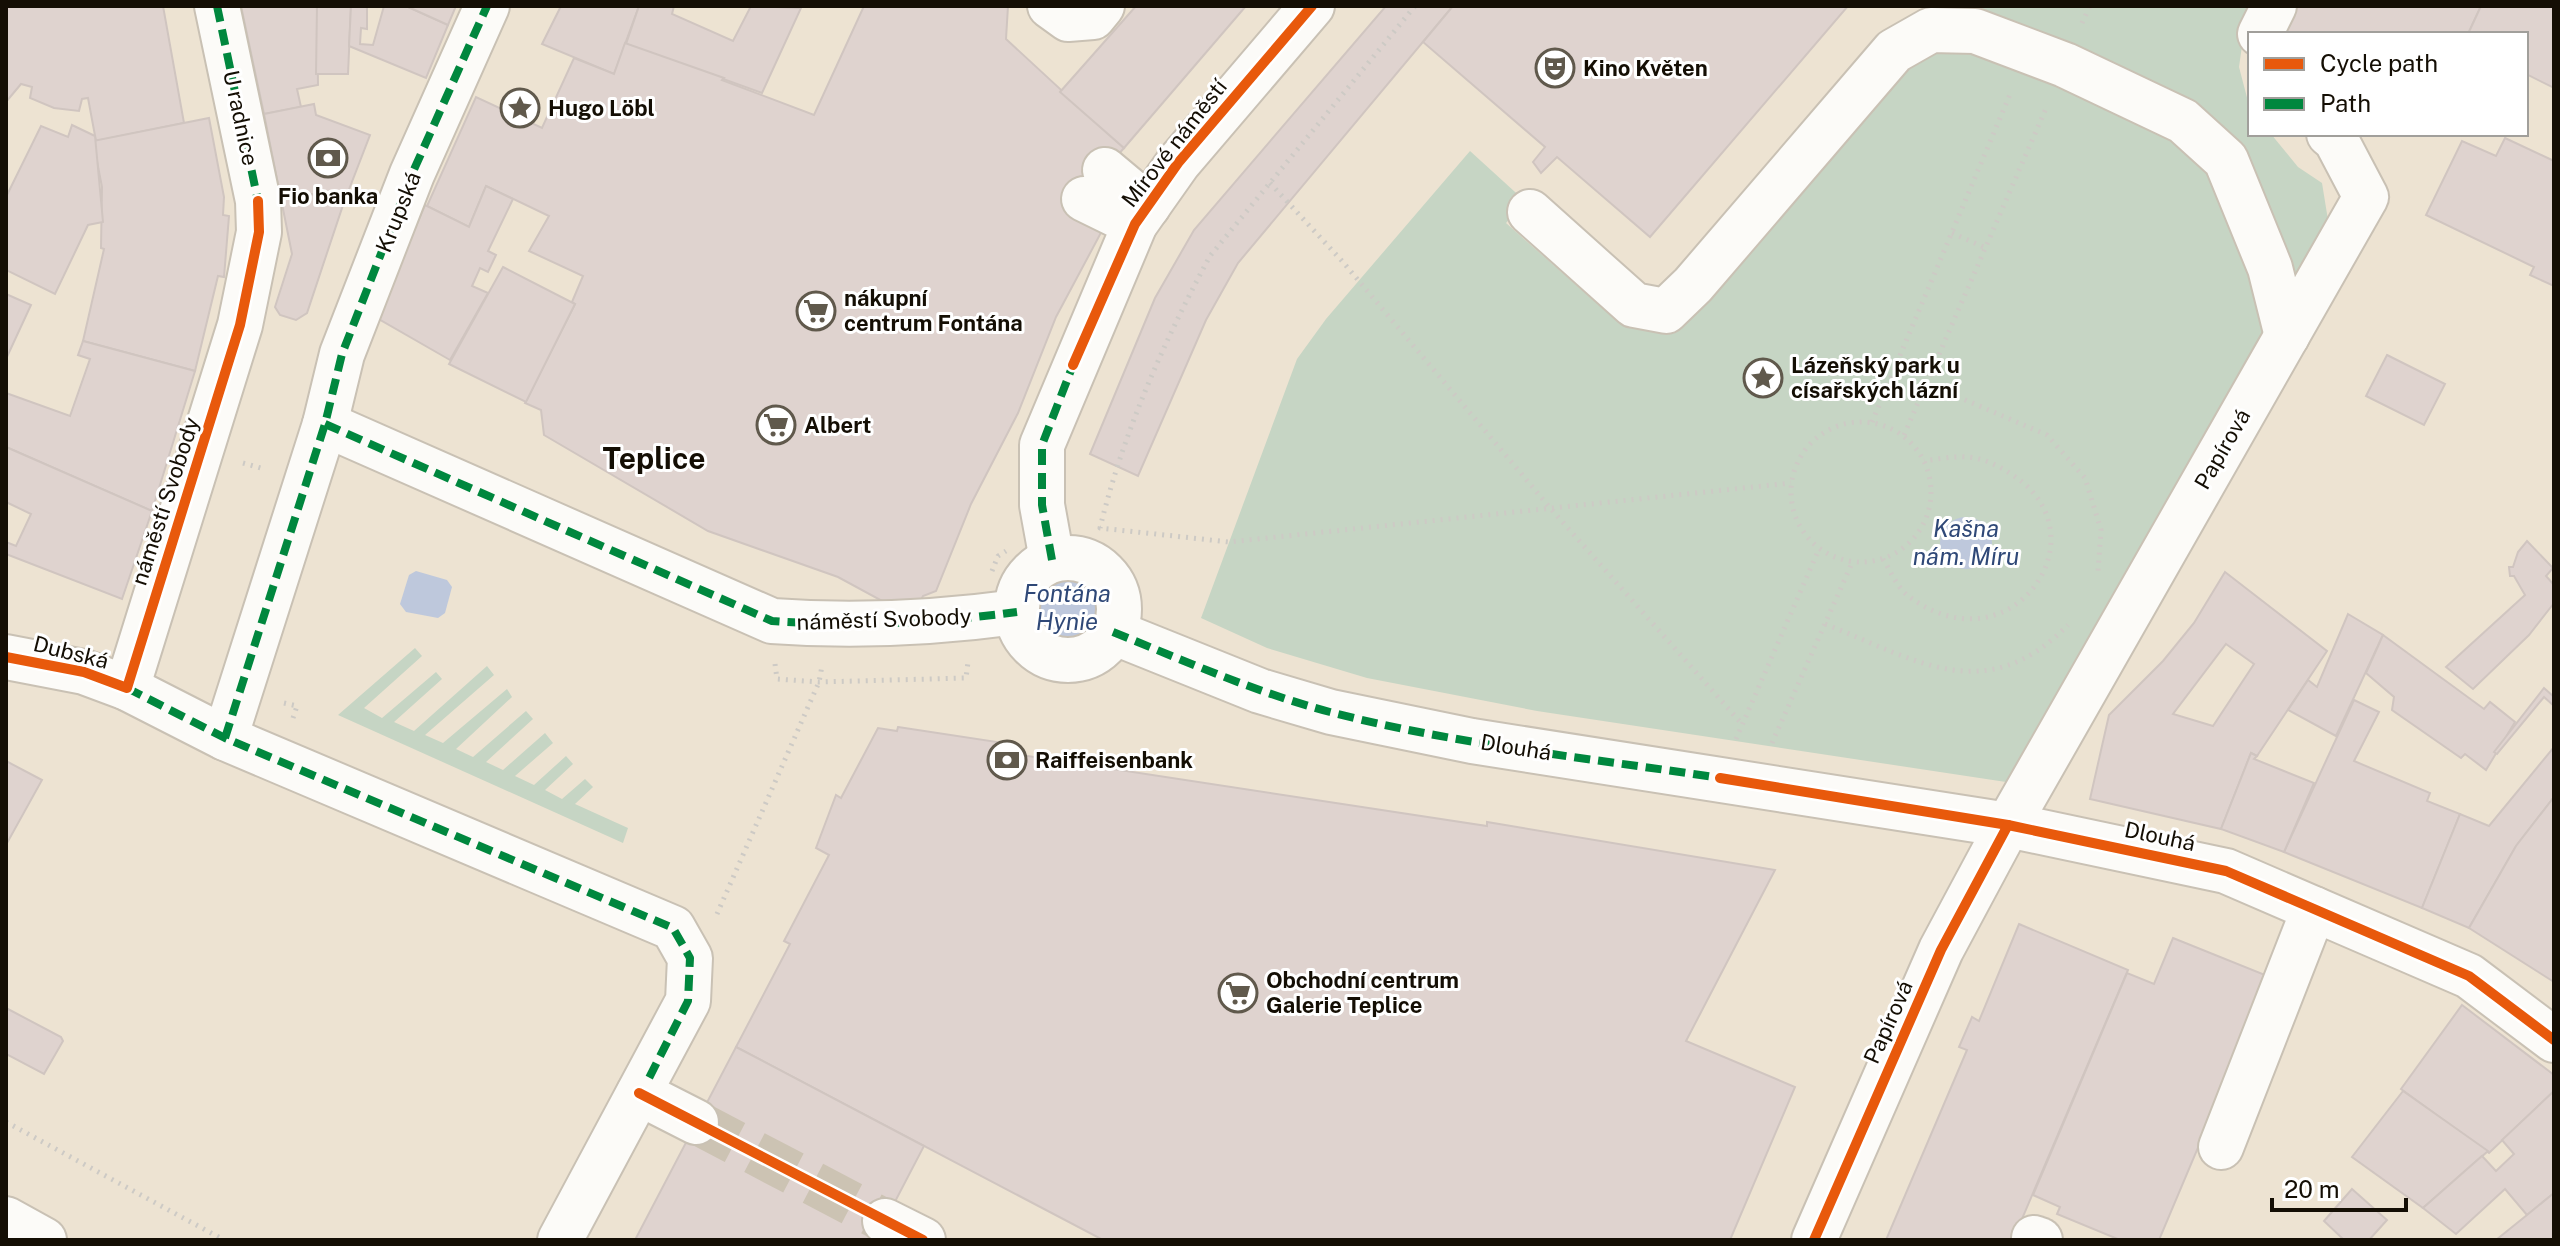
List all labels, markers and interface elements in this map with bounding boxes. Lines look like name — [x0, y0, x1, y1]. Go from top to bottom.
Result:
legend — [2248, 32, 2528, 136]
theatre icon: Kino Květen — [1534, 47, 1576, 89]
text: Cycle path — [2320, 49, 2438, 77]
place label: Kino Květen — [1583, 55, 1708, 81]
street label: U radnice — [218, 68, 264, 168]
street label: Mírové náměstí — [1116, 73, 1232, 212]
place icon: Hugo Löbl — [499, 87, 541, 129]
text: Path — [2320, 89, 2371, 117]
place label: Hugo Löbl — [548, 95, 655, 121]
bank icon: Fio banka — [307, 137, 349, 179]
street label: Krupská — [370, 168, 426, 256]
place label: Fio banka — [278, 183, 378, 209]
place label: nákupní centrum Fontána — [844, 285, 1023, 336]
supermarket icon: nákupní centrum Fontána — [795, 290, 837, 332]
place label: Lázeňský park u císařských lázní — [1791, 352, 1960, 403]
place icon: Lázeňský park u císařských lázní — [1742, 357, 1784, 399]
supermarket icon: Albert — [755, 404, 797, 446]
street label: Papírová — [2189, 404, 2255, 494]
place label: Albert — [804, 412, 871, 438]
street label: náměstí Svobody — [126, 414, 204, 588]
district label: Teplice — [602, 440, 706, 476]
water label: Kašna nám. Míru — [1913, 514, 2019, 570]
water label: Fontána Hynie — [1023, 579, 1111, 635]
street label: náměstí Svobody — [796, 603, 972, 635]
street label: Dubská — [31, 630, 111, 674]
street label: Dlouhá — [1479, 729, 1553, 765]
bank icon: Raiffeisenbank — [986, 739, 1028, 781]
place label: Raiffeisenbank — [1035, 747, 1193, 773]
street label: Dlouhá — [2122, 816, 2198, 856]
place label: Obchodní centrum Galerie Teplice — [1266, 967, 1459, 1018]
supermarket icon: Obchodní centrum Galerie Teplice — [1217, 972, 1259, 1014]
street label: Papírová — [1858, 976, 1918, 1068]
scale bar — [2272, 1162, 2406, 1212]
text: 20 m — [2284, 1175, 2340, 1203]

